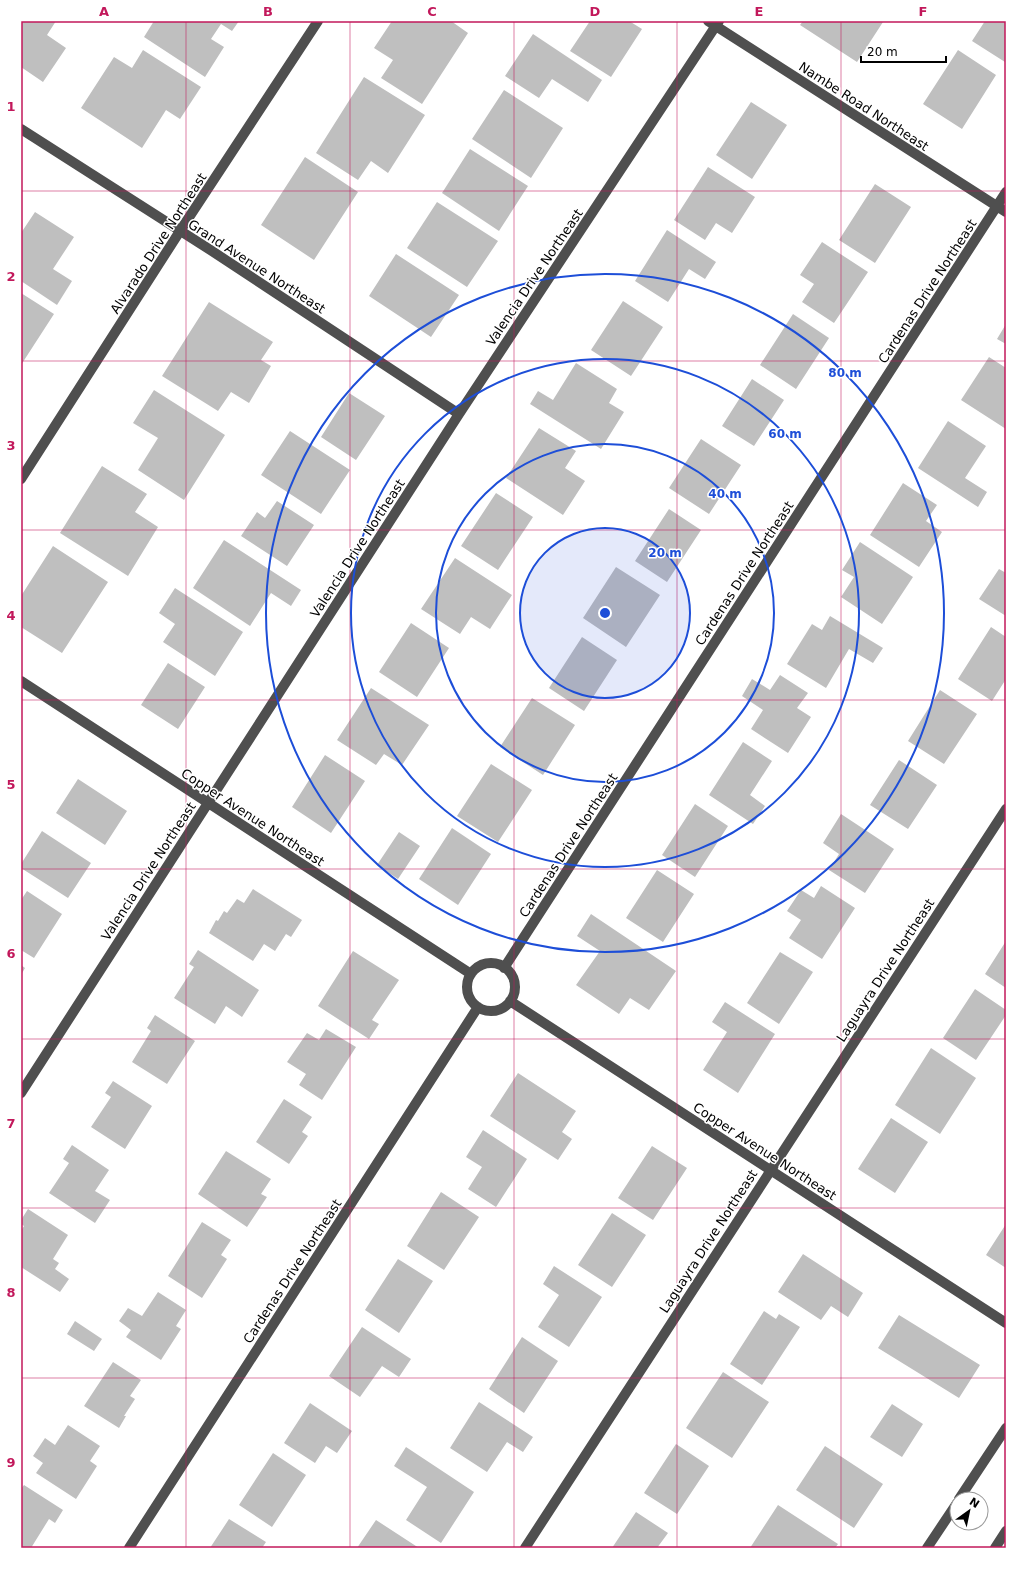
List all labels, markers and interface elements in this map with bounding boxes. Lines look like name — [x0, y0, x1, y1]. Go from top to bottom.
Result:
text: A — [99, 4, 109, 19]
text: B — [263, 4, 273, 19]
text: C — [427, 4, 437, 19]
text: D — [590, 4, 601, 19]
text: E — [755, 4, 763, 19]
text: F — [919, 4, 927, 19]
scale bar — [861, 38, 946, 64]
text: 20 m — [867, 45, 898, 59]
street label: Nambe Road Northeast — [796, 59, 931, 154]
text: 1 — [6, 99, 16, 114]
street label: Alvarado Drive Northeast — [107, 170, 210, 316]
street label: Valencia Drive Northeast — [483, 206, 586, 348]
street label: Grand Avenue Northeast — [185, 216, 328, 316]
street label: Cardenas Drive Northeast — [875, 217, 980, 366]
text: 2 — [6, 269, 16, 284]
text: 80 m — [828, 366, 862, 380]
text: 60 m — [768, 427, 802, 441]
text: 3 — [6, 438, 16, 453]
street label: Valencia Drive Northeast — [307, 476, 408, 620]
text: 40 m — [708, 487, 742, 501]
street label: Cardenas Drive Northeast — [692, 499, 797, 648]
text: 20 m — [648, 546, 682, 560]
centre of rings — [598, 606, 612, 620]
text: 4 — [6, 608, 16, 623]
street label: Copper Avenue Northeast — [178, 765, 327, 869]
street label: Cardenas Drive Northeast — [516, 771, 621, 920]
text: 5 — [6, 777, 16, 792]
street label: Valencia Drive Northeast — [98, 799, 199, 943]
street label: Laguayra Drive Northeast — [833, 896, 937, 1045]
text: 6 — [6, 946, 16, 961]
street label: Copper Avenue Northeast — [690, 1099, 839, 1203]
text: 7 — [6, 1116, 16, 1131]
street label: Laguayra Drive Northeast — [656, 1167, 760, 1316]
street label: Cardenas Drive Northeast — [240, 1197, 345, 1346]
text: 8 — [6, 1285, 16, 1300]
text: 9 — [6, 1455, 16, 1470]
north arrow — [949, 1491, 989, 1531]
text: N — [967, 1495, 982, 1511]

